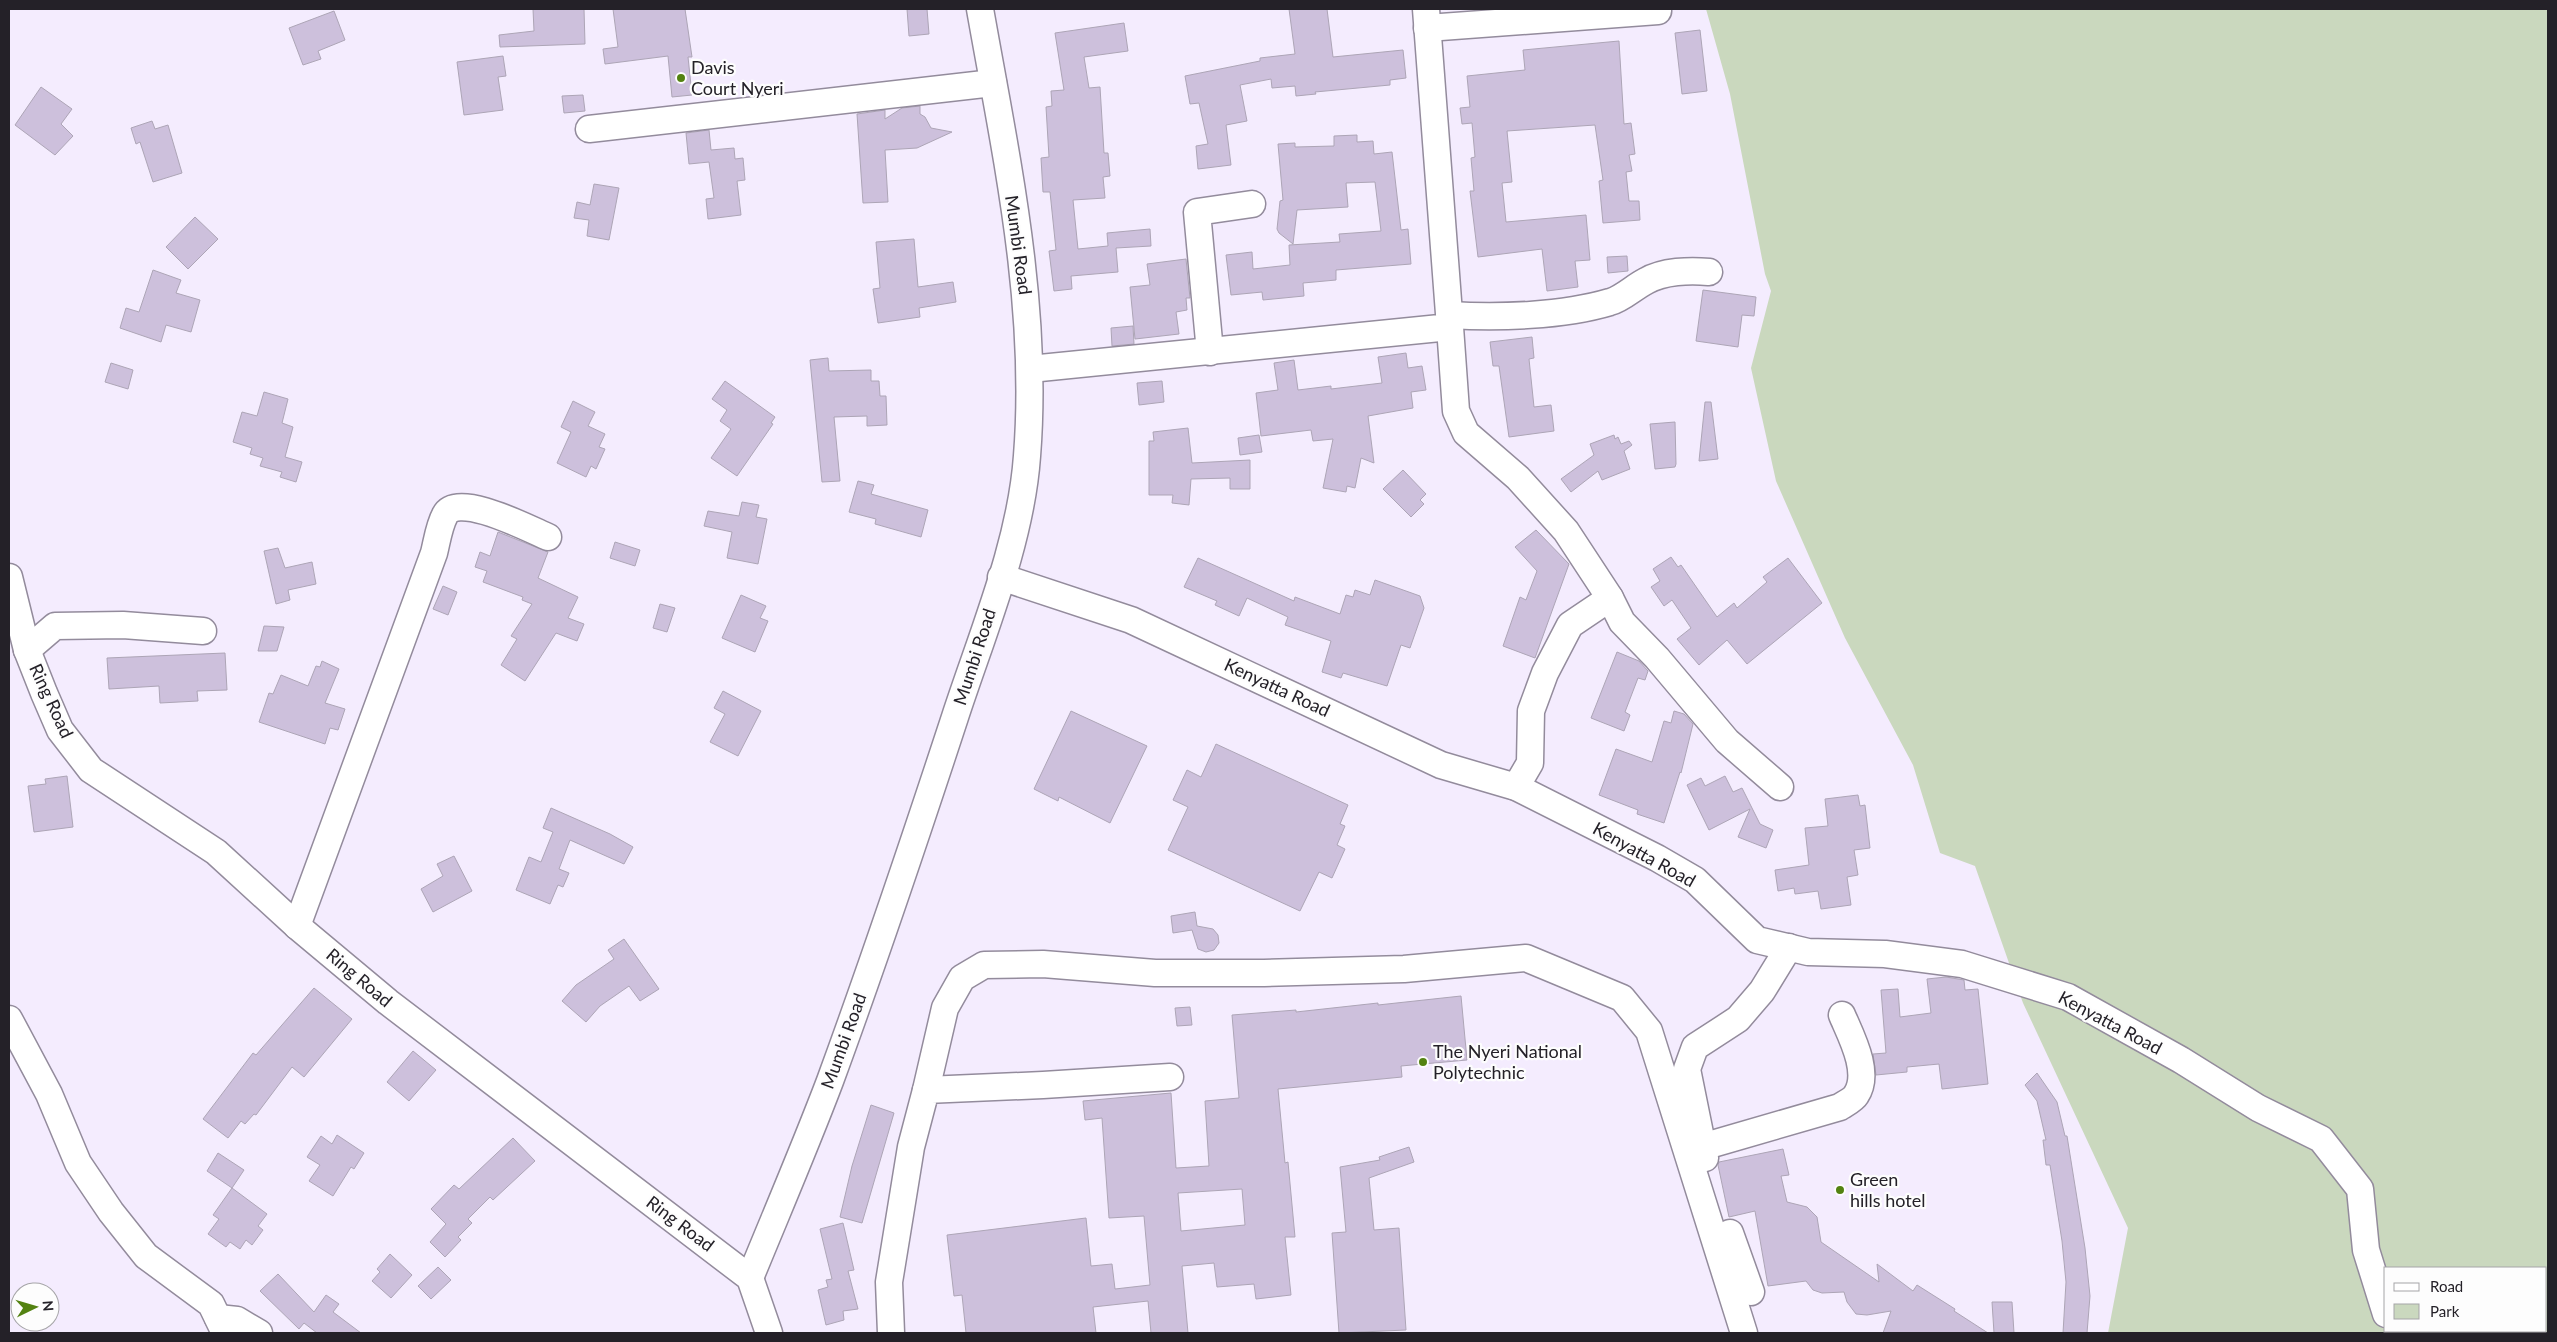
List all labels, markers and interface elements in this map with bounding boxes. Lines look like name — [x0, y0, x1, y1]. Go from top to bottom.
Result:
place label: Davis Court Nyeri — [691, 56, 784, 99]
marker: Davis Court Nyeri — [675, 72, 687, 84]
street label: Mumbi Road — [1001, 194, 1037, 296]
street label: Mumbi Road — [948, 606, 1000, 708]
street label: Kenyatta Road — [1221, 653, 1334, 721]
street label: Ring Road — [25, 660, 79, 741]
street label: Kenyatta Road — [1589, 817, 1700, 891]
street label: Ring Road — [322, 943, 397, 1011]
street label: Kenyatta Road — [2055, 986, 2166, 1059]
street label: Mumbi Road — [816, 990, 871, 1092]
place label: The Nyeri National Polytechnic — [1433, 1040, 1582, 1083]
marker: The Nyeri National Polytechnic — [1417, 1056, 1429, 1068]
place label: Green hills hotel — [1850, 1168, 1926, 1211]
marker: Green hills hotel — [1834, 1184, 1846, 1196]
street label: Ring Road — [642, 1191, 719, 1256]
legend — [2384, 1267, 2547, 1332]
text: Road — [2430, 1277, 2463, 1295]
north arrow — [10, 1282, 60, 1332]
text: N — [40, 1300, 57, 1312]
text: Park — [2430, 1302, 2460, 1320]

